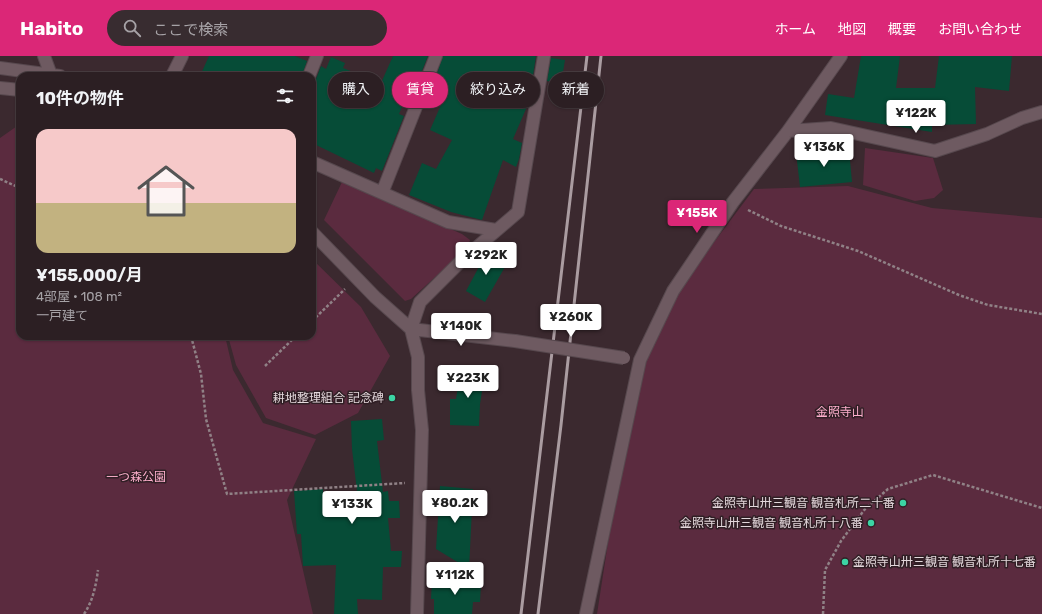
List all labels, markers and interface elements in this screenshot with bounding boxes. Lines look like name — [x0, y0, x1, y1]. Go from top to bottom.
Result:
search box — [107, 10, 387, 46]
text: Habito — [20, 17, 83, 40]
icon: search — [121, 17, 143, 39]
text: ここで検索 — [153, 21, 228, 39]
text: ホーム — [774, 21, 816, 38]
text: 地図 — [838, 21, 866, 38]
text: 概要 — [888, 21, 916, 38]
text: お問い合わせ — [938, 21, 1022, 38]
chip: 購入 — [328, 72, 384, 108]
chip: 賃貸 — [392, 72, 448, 108]
chip: 絞り込み — [456, 72, 540, 108]
chip: 新着 — [548, 72, 604, 108]
icon: filters — [274, 85, 296, 107]
text: 10件の物件 — [36, 88, 124, 108]
pin: ¥122K — [888, 100, 944, 134]
text: ¥122K — [896, 105, 936, 120]
pin: ¥136K — [796, 134, 852, 168]
text: ¥136K — [803, 139, 845, 154]
icon: home — [130, 155, 202, 227]
pin: ¥155K — [669, 200, 725, 234]
text: ¥155K — [677, 205, 717, 220]
pin: ¥292K — [458, 242, 514, 276]
text: ¥292K — [465, 247, 507, 262]
text: ¥155,000/月 — [36, 265, 143, 285]
text: 4部屋 · 108 m² — [36, 289, 122, 304]
pin: ¥260K — [543, 304, 599, 338]
text: 一戸建て — [36, 308, 88, 323]
text: ¥260K — [549, 309, 593, 324]
pin: ¥140K — [433, 313, 489, 347]
text: ¥140K — [440, 318, 482, 333]
pin: ¥223K — [440, 365, 496, 399]
text: ¥223K — [446, 370, 490, 385]
place label: 耕地整理組合 記念碑 — [273, 391, 384, 405]
marker: 耕地整理組合 記念碑 — [387, 393, 397, 403]
park label: 金照寺山 — [816, 405, 864, 419]
park label: 一つ森公園 — [106, 470, 166, 484]
pin: ¥80.2K — [422, 490, 488, 524]
pin: ¥133K — [324, 491, 380, 525]
text: ¥80.2K — [431, 495, 479, 510]
text: ¥133K — [331, 496, 373, 511]
place label: 金照寺山卅三観音 観音札所二十番 — [712, 496, 895, 510]
marker: 金照寺山卅三観音 観音札所二十番 — [898, 498, 908, 508]
place label: 金照寺山卅三観音 観音札所十八番 — [680, 516, 863, 530]
marker: 金照寺山卅三観音 観音札所十八番 — [866, 518, 876, 528]
place label: 金照寺山卅三観音 観音札所十七番 — [853, 555, 1036, 569]
marker: 金照寺山卅三観音 観音札所十七番 — [840, 557, 850, 567]
pin: ¥112K — [427, 562, 483, 596]
text: ¥112K — [436, 567, 474, 582]

